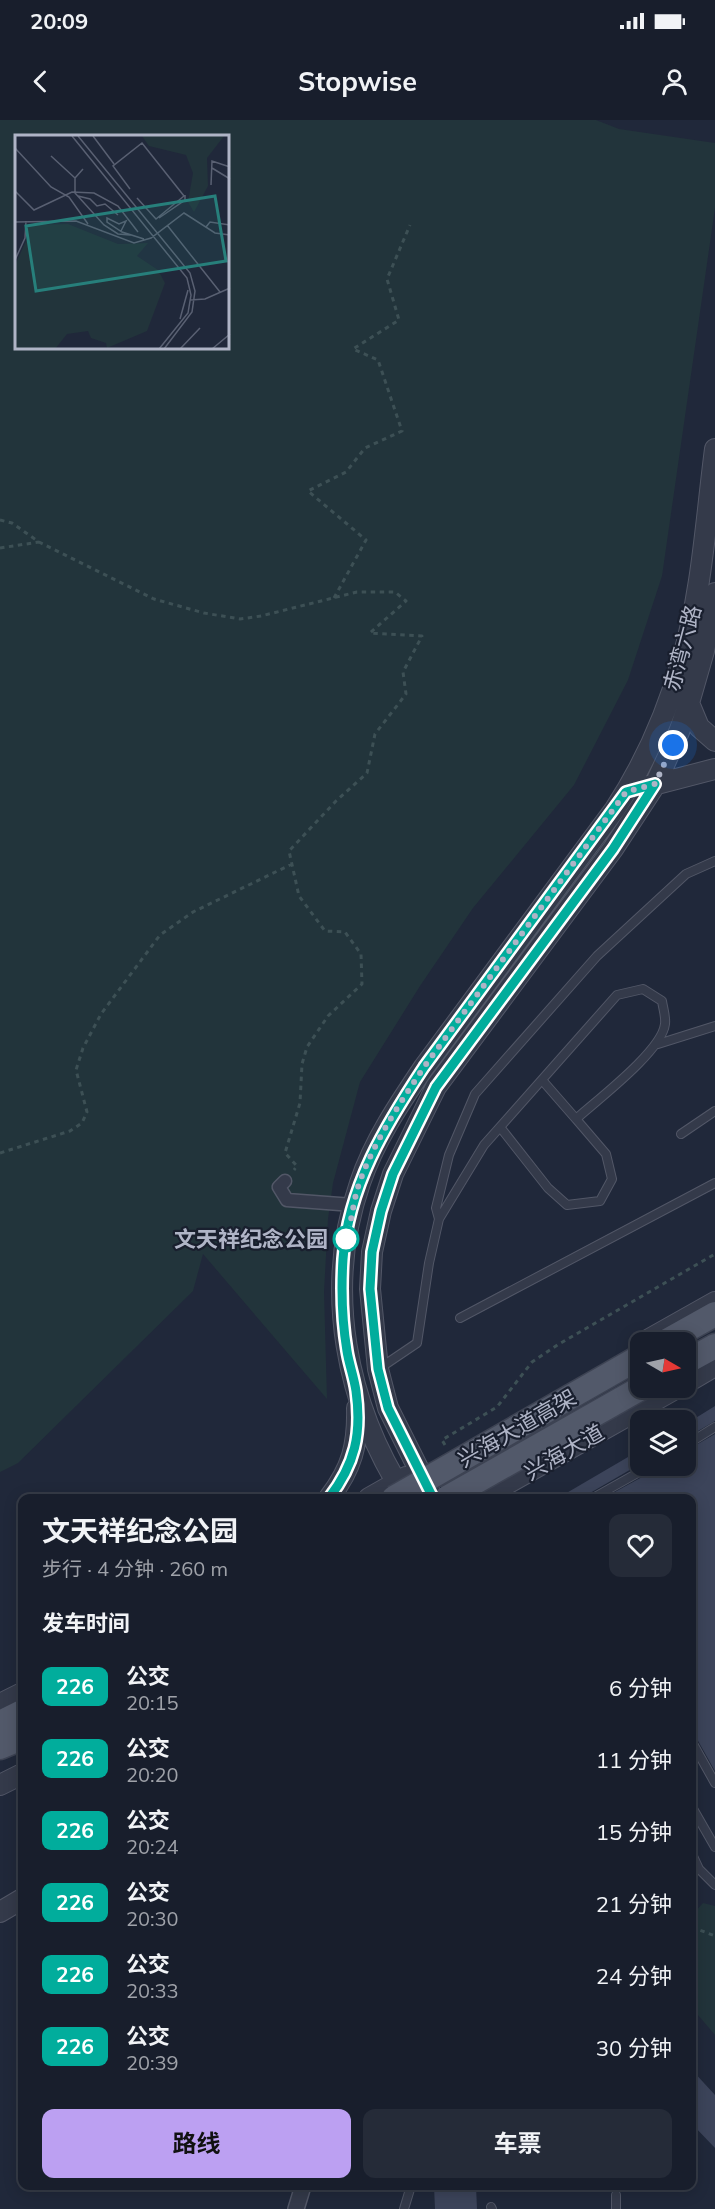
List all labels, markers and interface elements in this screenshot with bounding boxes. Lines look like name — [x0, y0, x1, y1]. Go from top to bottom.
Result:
text: 20:09 — [30, 7, 88, 35]
text: Stopwise — [298, 64, 417, 98]
icon: back — [24, 65, 57, 98]
icon: person — [658, 65, 691, 98]
inset map — [15, 135, 230, 350]
street label: 赤湾六路 — [657, 602, 707, 694]
your location — [658, 730, 688, 760]
place label: 文天祥纪念公园 — [174, 1225, 328, 1253]
marker: 文天祥纪念公园 — [333, 1226, 359, 1252]
north arrow — [630, 1332, 696, 1398]
map controls — [630, 1332, 696, 1476]
street label: 兴海大道高架 — [453, 1384, 581, 1472]
button: layers — [630, 1410, 696, 1476]
street label: 兴海大道 — [519, 1419, 609, 1485]
text: 文天祥纪念公园 — [42, 1513, 238, 1548]
button: heart — [609, 1514, 672, 1577]
text: 步行 · 4 分钟 · 260 m — [42, 1556, 228, 1581]
text: 发车时间 — [42, 1609, 130, 1637]
text: 公交 — [126, 1662, 170, 1690]
text: 226 — [56, 1673, 94, 1699]
text: 6 分钟 — [609, 1674, 672, 1702]
text: 20:15 — [126, 1690, 179, 1715]
text: 公交 — [126, 1734, 170, 1762]
text: 226 — [56, 1745, 94, 1771]
text: 11 分钟 — [596, 1746, 672, 1774]
text: 20:20 — [126, 1762, 179, 1787]
text: 公交 — [126, 1806, 170, 1834]
text: 226 — [56, 1817, 94, 1843]
text: 15 分钟 — [596, 1818, 672, 1846]
text: 20:24 — [126, 1834, 179, 1859]
text: 公交 — [126, 1878, 170, 1906]
text: 226 — [56, 1889, 94, 1915]
text: 21 分钟 — [596, 1890, 672, 1918]
text: 20:30 — [126, 1906, 179, 1931]
text: 公交 — [126, 1950, 170, 1978]
text: 226 — [56, 1961, 94, 1987]
text: 24 分钟 — [596, 1962, 672, 1990]
text: 20:33 — [126, 1978, 179, 2003]
text: 公交 — [126, 2022, 170, 2050]
text: 226 — [56, 2033, 94, 2059]
text: 30 分钟 — [596, 2034, 672, 2062]
text: 20:39 — [126, 2050, 179, 2075]
button: 路线 — [42, 2109, 351, 2178]
button: 车票 — [363, 2109, 672, 2178]

